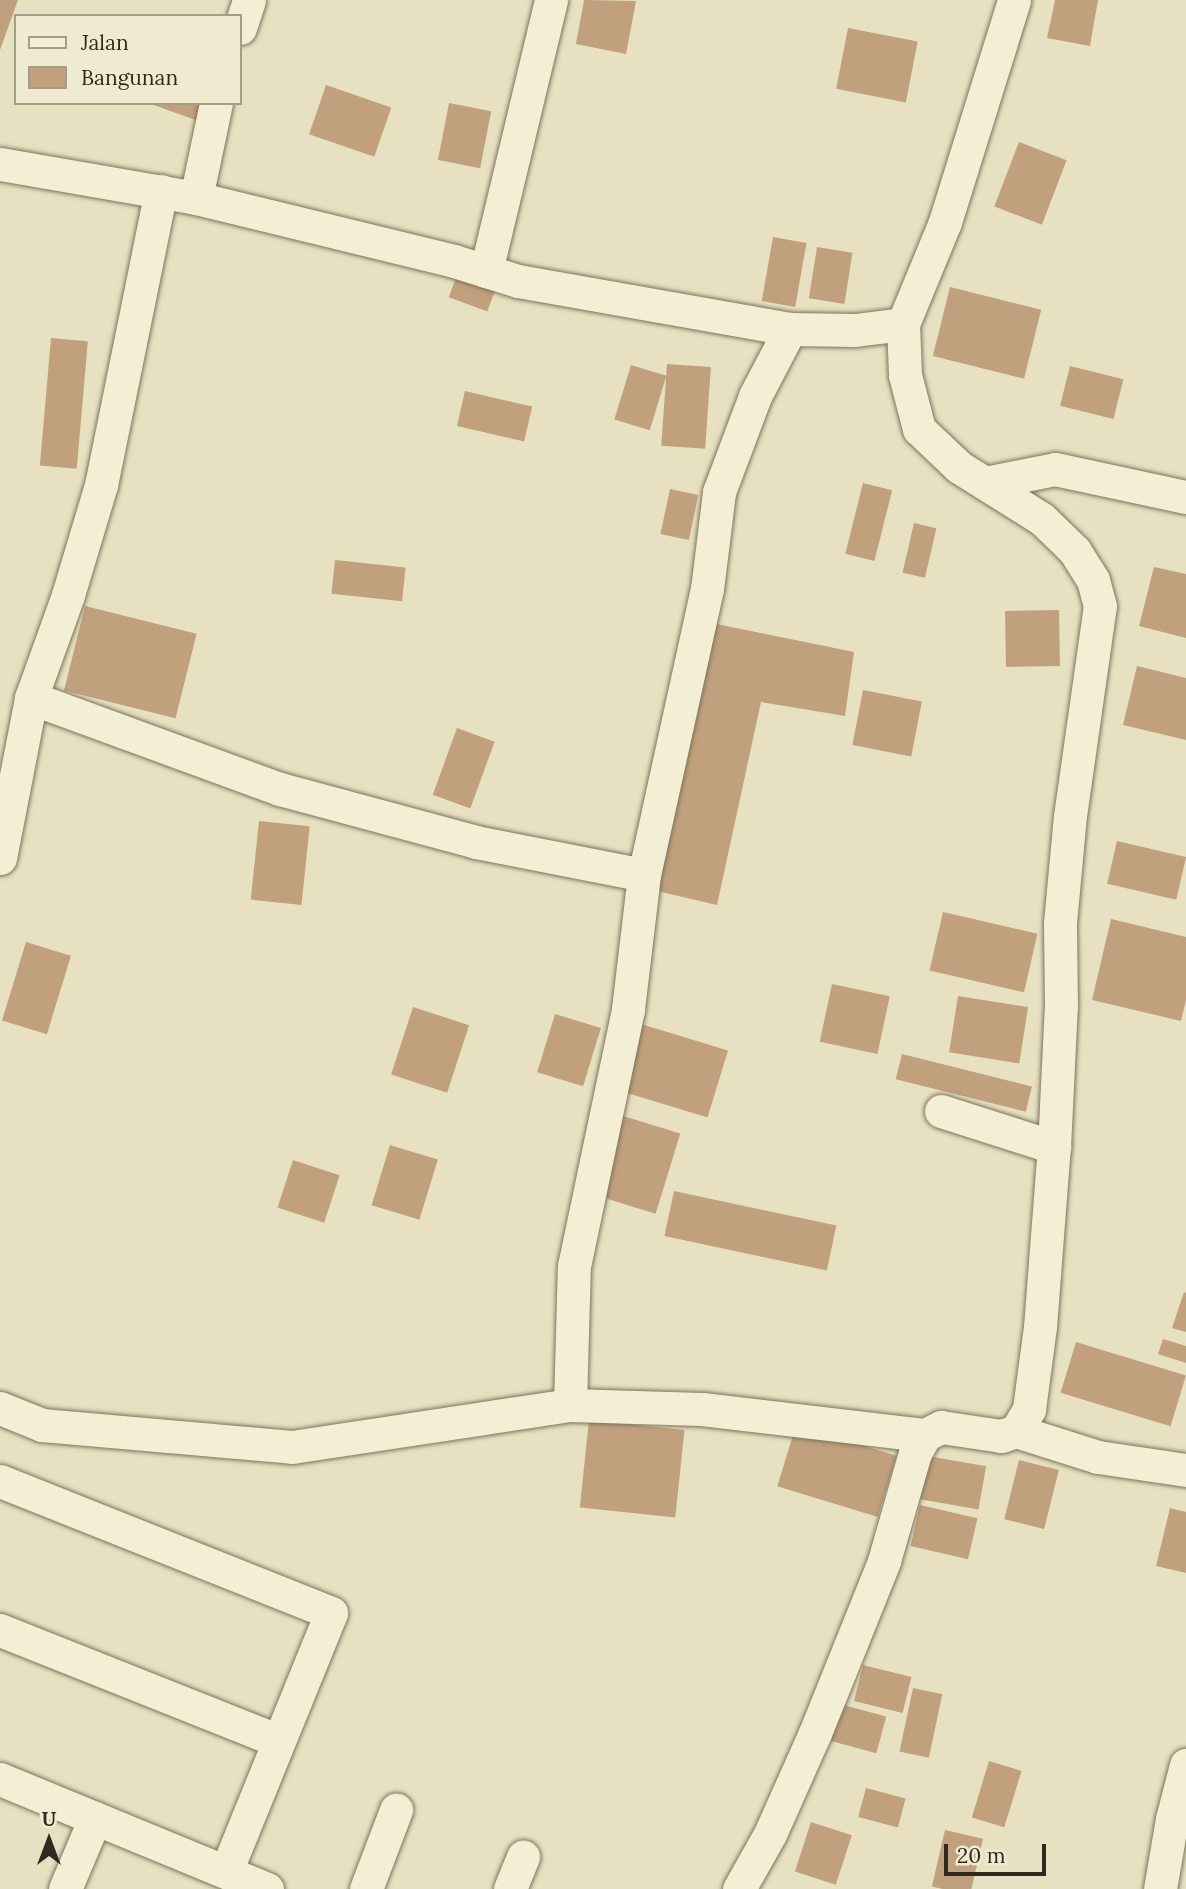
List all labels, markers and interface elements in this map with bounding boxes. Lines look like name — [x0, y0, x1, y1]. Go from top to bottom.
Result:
legend — [14, 14, 242, 105]
text: Jalan — [81, 29, 129, 56]
text: Bangunan — [81, 64, 178, 91]
north arrow — [14, 1805, 84, 1875]
text: U — [42, 1807, 56, 1831]
scale bar — [948, 1829, 1050, 1873]
text: 20 m — [957, 1842, 1006, 1869]

